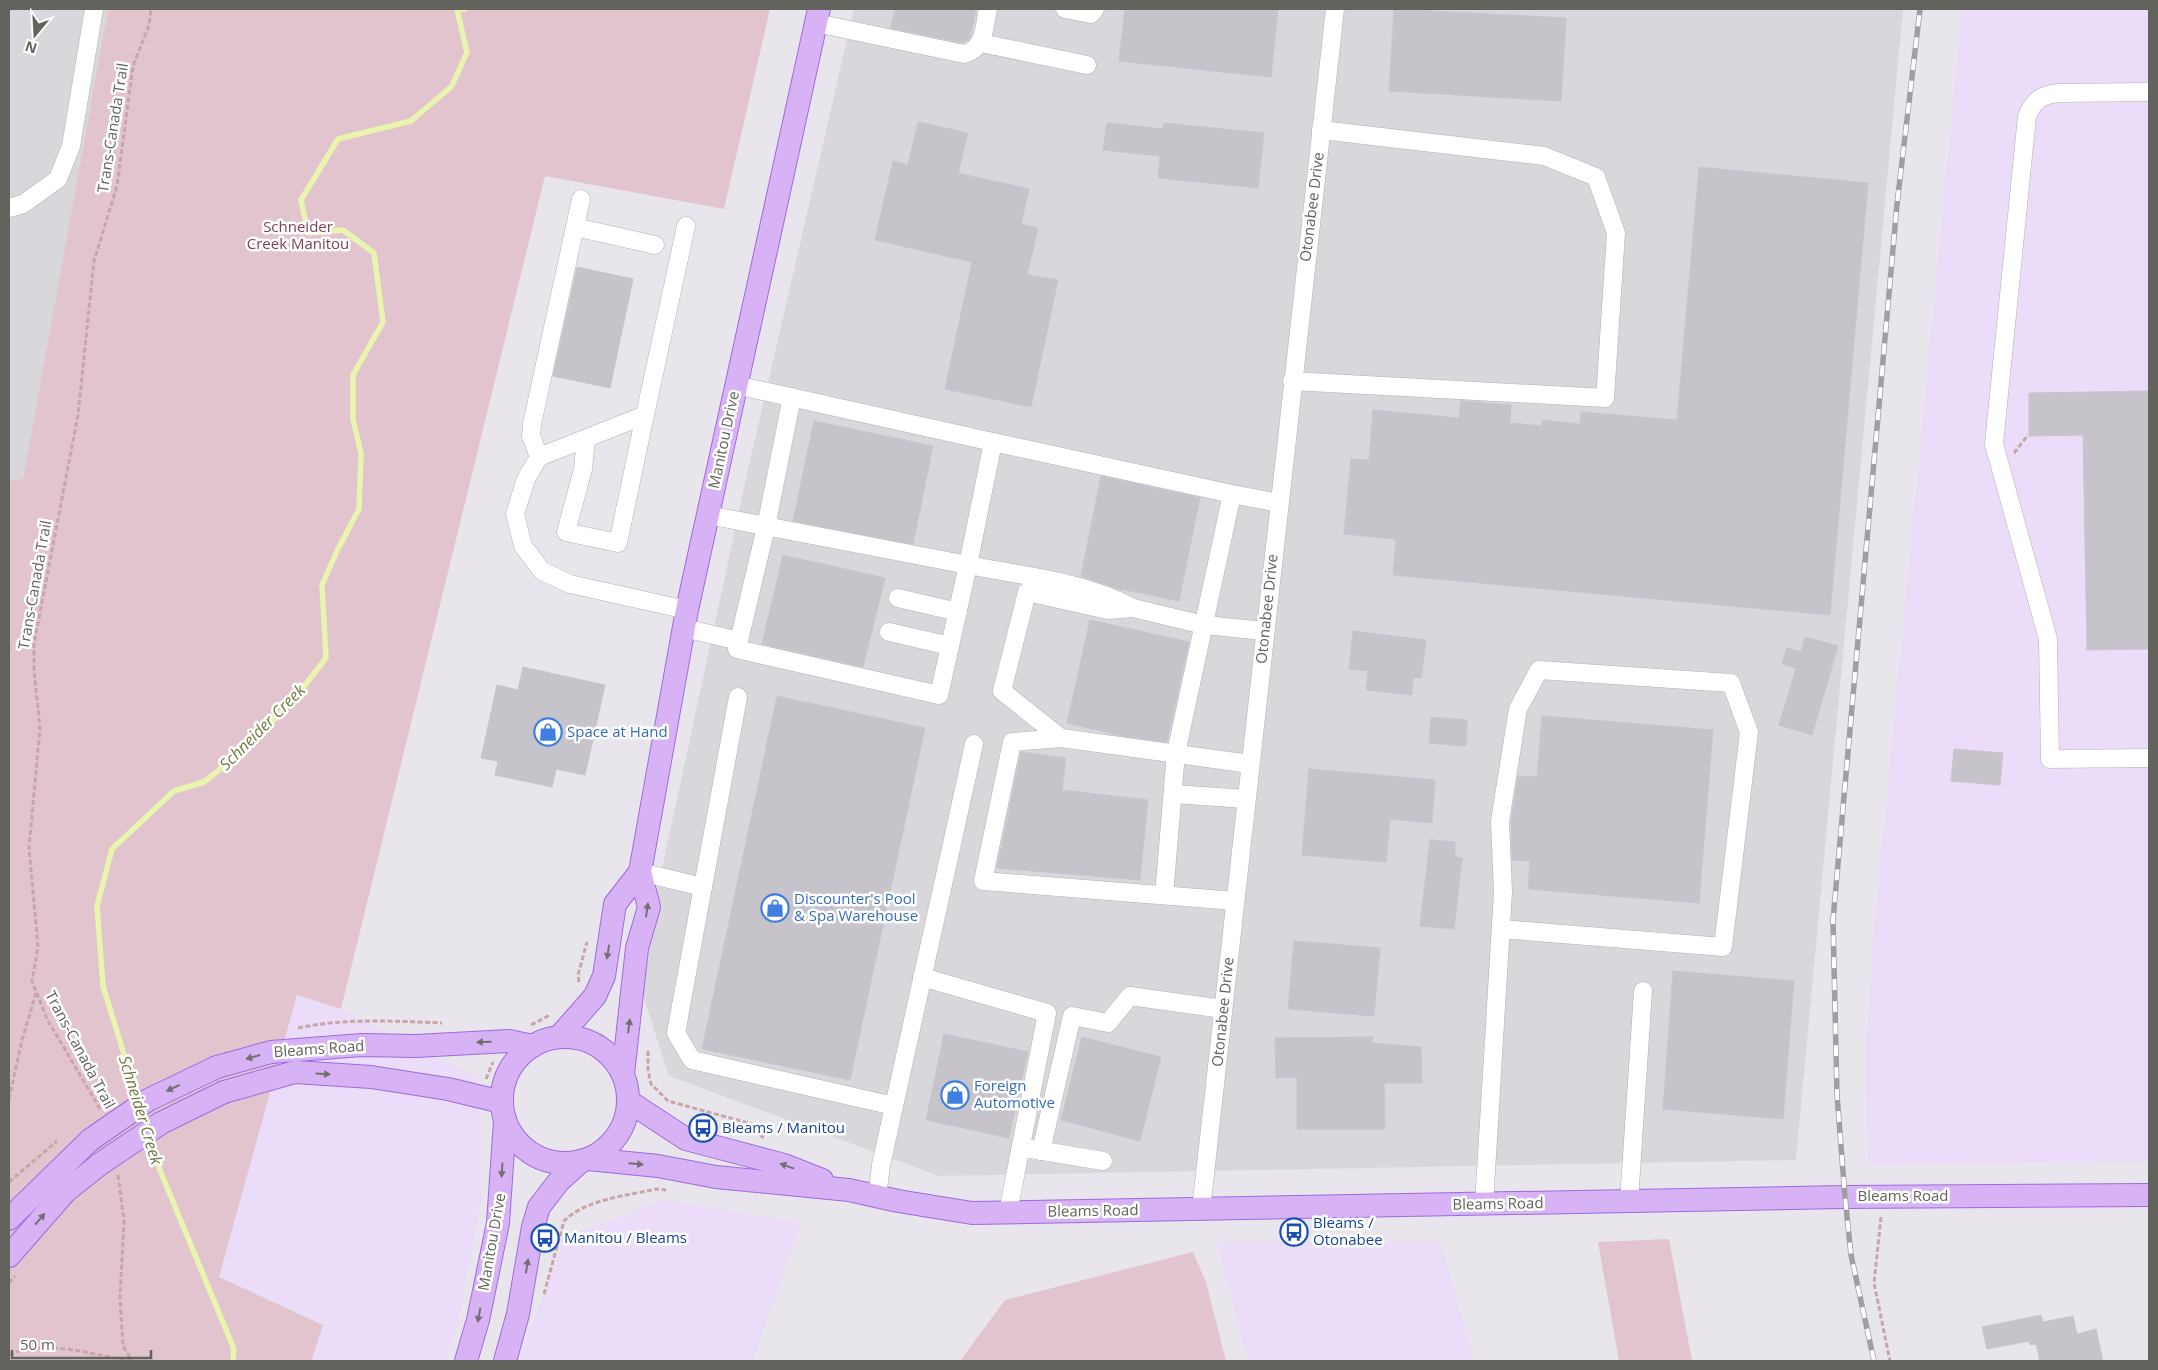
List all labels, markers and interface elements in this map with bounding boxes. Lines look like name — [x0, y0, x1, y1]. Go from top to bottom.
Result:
north arrow — [10, 10, 60, 60]
text: N — [22, 37, 39, 59]
street label: Trans-Canada Trail — [92, 62, 132, 194]
street label: Otonabee Drive — [1294, 151, 1328, 263]
park label: Schneider Creek Manitou — [247, 216, 349, 253]
street label: Manitou Drive — [703, 389, 743, 490]
street label: Trans-Canada Trail — [13, 519, 55, 651]
street label: Otonabee Drive — [1250, 553, 1282, 665]
water label: Schneider Creek — [214, 678, 311, 775]
shop icon: Space at Hand — [533, 717, 563, 747]
place label: Space at Hand — [567, 721, 668, 741]
place label: Discounter's Pool & Spa Warehouse — [794, 888, 918, 925]
shop icon: Discounter's Pool & Spa Warehouse — [760, 893, 790, 923]
one-way arrow — [643, 902, 651, 918]
one-way arrow — [603, 945, 611, 961]
street label: Otonabee Drive — [1206, 956, 1238, 1068]
street label: Trans-Canada Trail — [41, 987, 120, 1112]
one-way arrow — [625, 1017, 633, 1033]
street label: Bleams Road — [273, 1035, 365, 1061]
one-way arrow — [476, 1038, 492, 1046]
water label: Schneider Creek — [114, 1053, 168, 1168]
one-way arrow — [246, 1053, 261, 1061]
one-way arrow — [315, 1071, 331, 1079]
place label: Foreign Automotive — [974, 1075, 1055, 1112]
shop icon: Foreign Automotive — [940, 1080, 970, 1110]
one-way arrow — [166, 1084, 180, 1092]
bus stop icon: Bleams / Manitou — [688, 1113, 718, 1143]
place label: Bleams / Manitou — [722, 1117, 845, 1137]
one-way arrow — [629, 1160, 645, 1168]
one-way arrow — [498, 1162, 506, 1178]
one-way arrow — [780, 1162, 795, 1169]
street label: Bleams Road — [1858, 1185, 1948, 1205]
street label: Manitou Drive — [473, 1191, 509, 1292]
street label: Bleams Road — [1452, 1192, 1544, 1214]
street label: Bleams Road — [1047, 1199, 1139, 1221]
place label: Bleams / Otonabee — [1313, 1212, 1383, 1249]
one-way arrow — [35, 1213, 46, 1226]
bus stop icon: Bleams / Otonabee — [1279, 1217, 1309, 1247]
bus stop icon: Manitou / Bleams — [530, 1223, 560, 1253]
place label: Manitou / Bleams — [564, 1227, 687, 1247]
one-way arrow — [523, 1257, 531, 1273]
one-way arrow — [475, 1307, 483, 1322]
scale bar — [12, 1328, 151, 1360]
text: 50 m — [20, 1334, 55, 1354]

